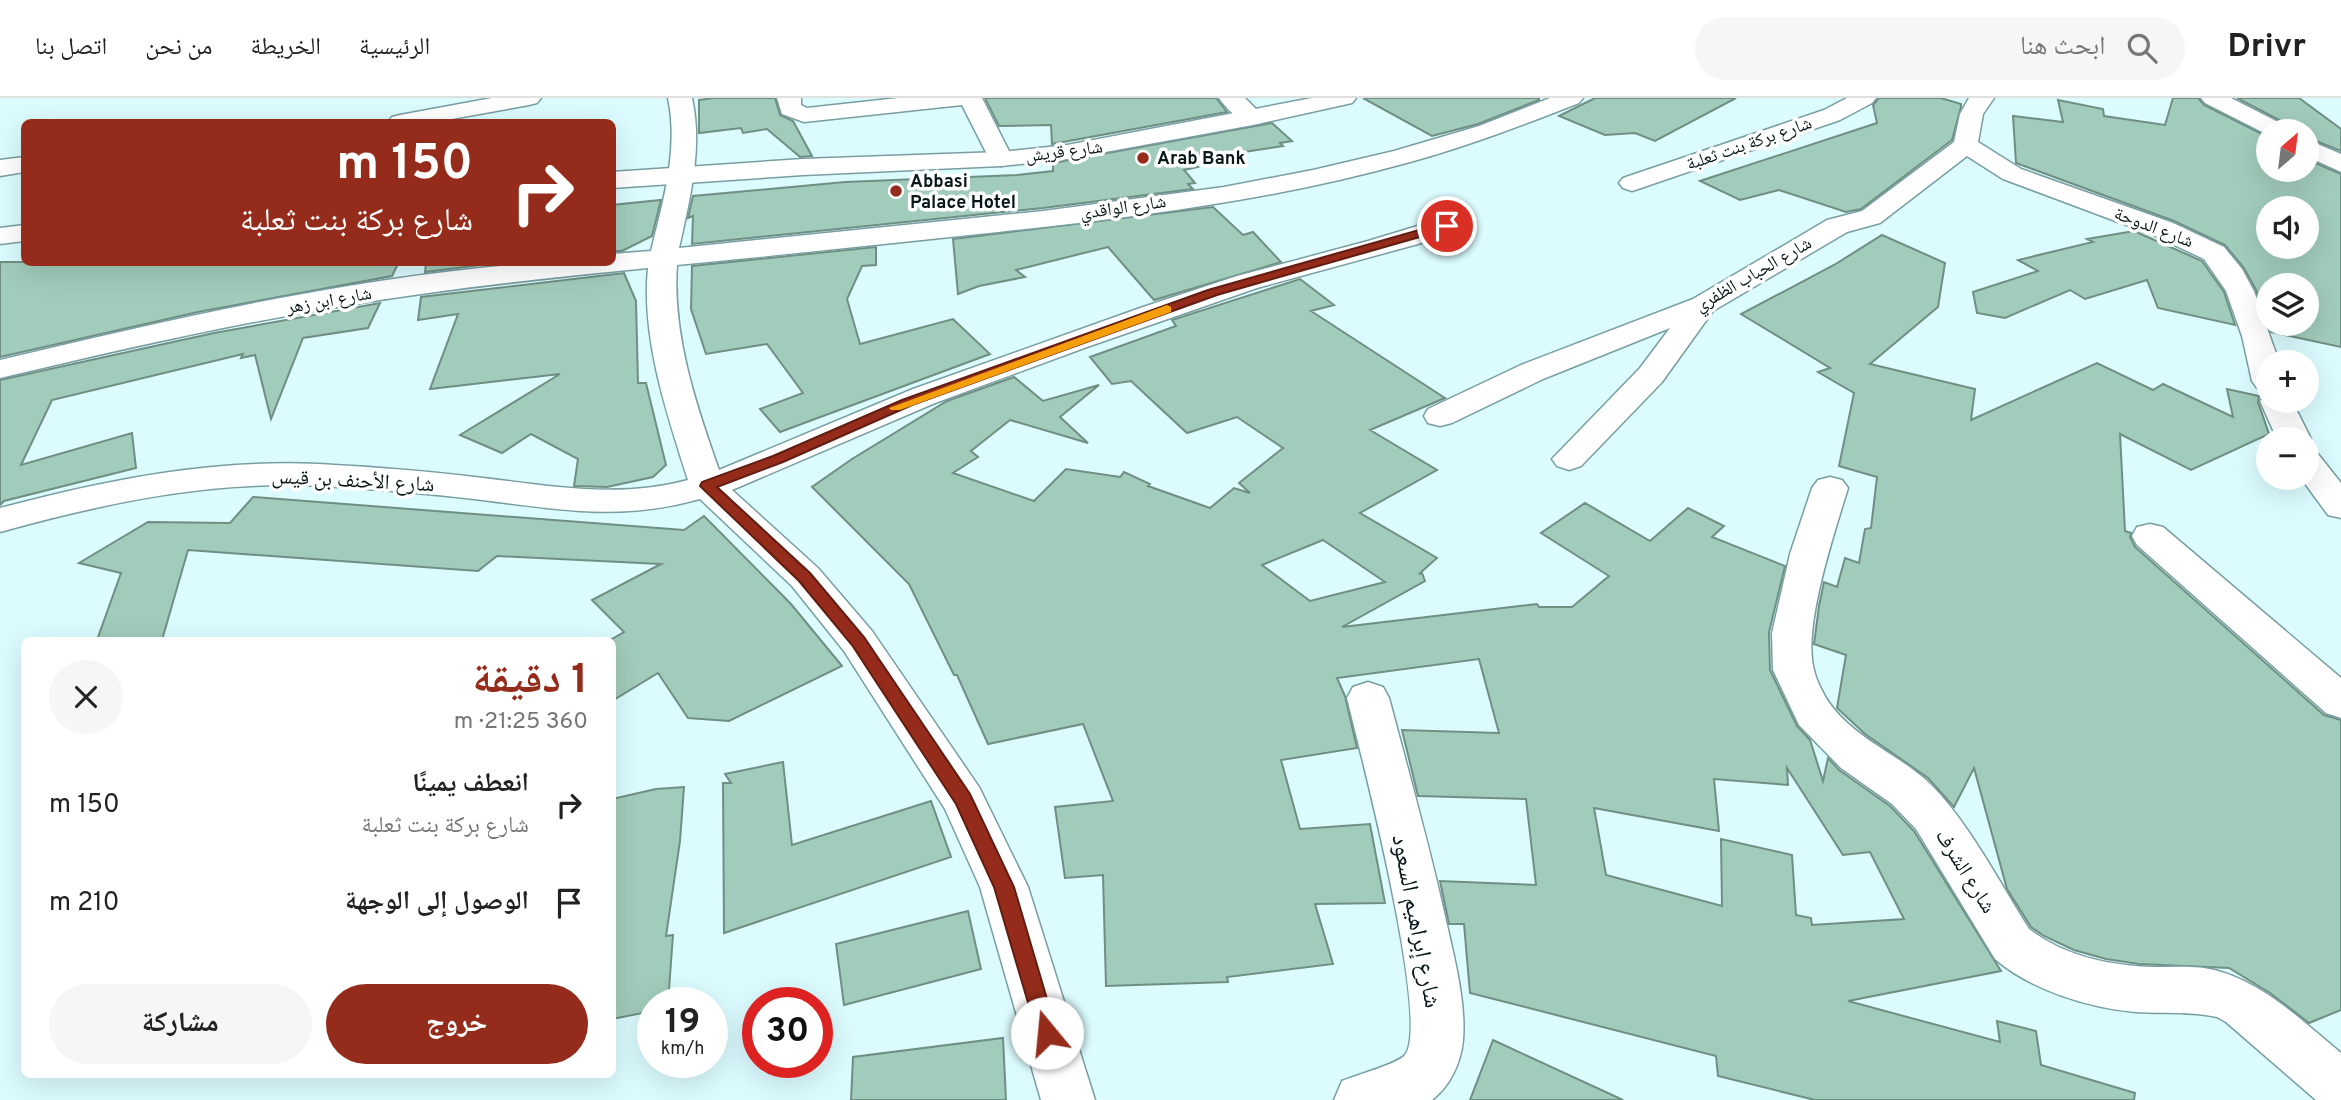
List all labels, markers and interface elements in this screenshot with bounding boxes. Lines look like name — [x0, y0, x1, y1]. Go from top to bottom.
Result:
search box — [1695, 17, 2185, 80]
text: Drivr — [2227, 27, 2306, 69]
icon: search — [2123, 29, 2161, 67]
text: ابحث هنا — [2020, 31, 2105, 64]
text: اتصل بنا — [35, 33, 107, 63]
text: من نحن — [145, 33, 212, 63]
text: الخريطة — [250, 33, 321, 63]
text: الرئيسية — [359, 33, 430, 63]
street label: شارع بركة بنت ثعلبة — [1684, 112, 1815, 177]
north arrow — [2256, 119, 2319, 182]
map controls — [2256, 119, 2319, 490]
text: 150 m — [336, 135, 473, 197]
street label: شارع قريش — [1024, 136, 1104, 169]
icon: right — [497, 147, 588, 238]
place label: Arab Bank — [1157, 148, 1246, 171]
marker: Arab Bank — [1135, 150, 1151, 166]
place label: Abbasi Palace Hotel — [910, 171, 1016, 215]
marker: Abbasi Palace Hotel — [888, 183, 904, 199]
street label: شارع الواقدي — [1079, 191, 1168, 227]
pin — [1417, 196, 1477, 256]
button: sound — [2256, 196, 2319, 259]
text: شارع بركة بنت ثعلبة — [240, 202, 473, 242]
street label: شارع الدوحة — [2111, 203, 2196, 254]
icon: arrive — [1428, 207, 1466, 245]
street label: شارع الحباب الظفري — [1691, 233, 1817, 319]
button: layers — [2256, 273, 2319, 336]
street label: شارع ابن زهر — [284, 283, 374, 320]
button: + — [2256, 350, 2319, 413]
button: − — [2256, 427, 2319, 490]
street label: شارع الأحنف بن قيس — [271, 464, 435, 499]
text: 1 دقيقة — [472, 655, 588, 708]
button: close — [49, 660, 123, 734]
text: 360 m · 21:25 — [454, 708, 588, 737]
text: انعطف يمينًا — [412, 768, 529, 801]
icon: right — [550, 786, 588, 824]
text: 150 m — [49, 789, 120, 822]
text: شارع بركة بنت ثعلبة — [362, 812, 529, 841]
street label: شارع الشرف — [1928, 825, 2001, 919]
street label: شارع إبراهيم السعود — [1384, 832, 1447, 1011]
icon: arrive — [550, 884, 588, 922]
text: الوصول إلى الوجهة — [345, 886, 529, 919]
text: 210 m — [49, 887, 119, 920]
button: مشاركة — [49, 984, 312, 1064]
button: خروج — [326, 984, 588, 1064]
speed limit sign: 30 — [742, 987, 833, 1078]
position arrow — [1010, 996, 1084, 1070]
text: 19 — [665, 1001, 700, 1045]
text: km/h — [661, 1038, 704, 1061]

